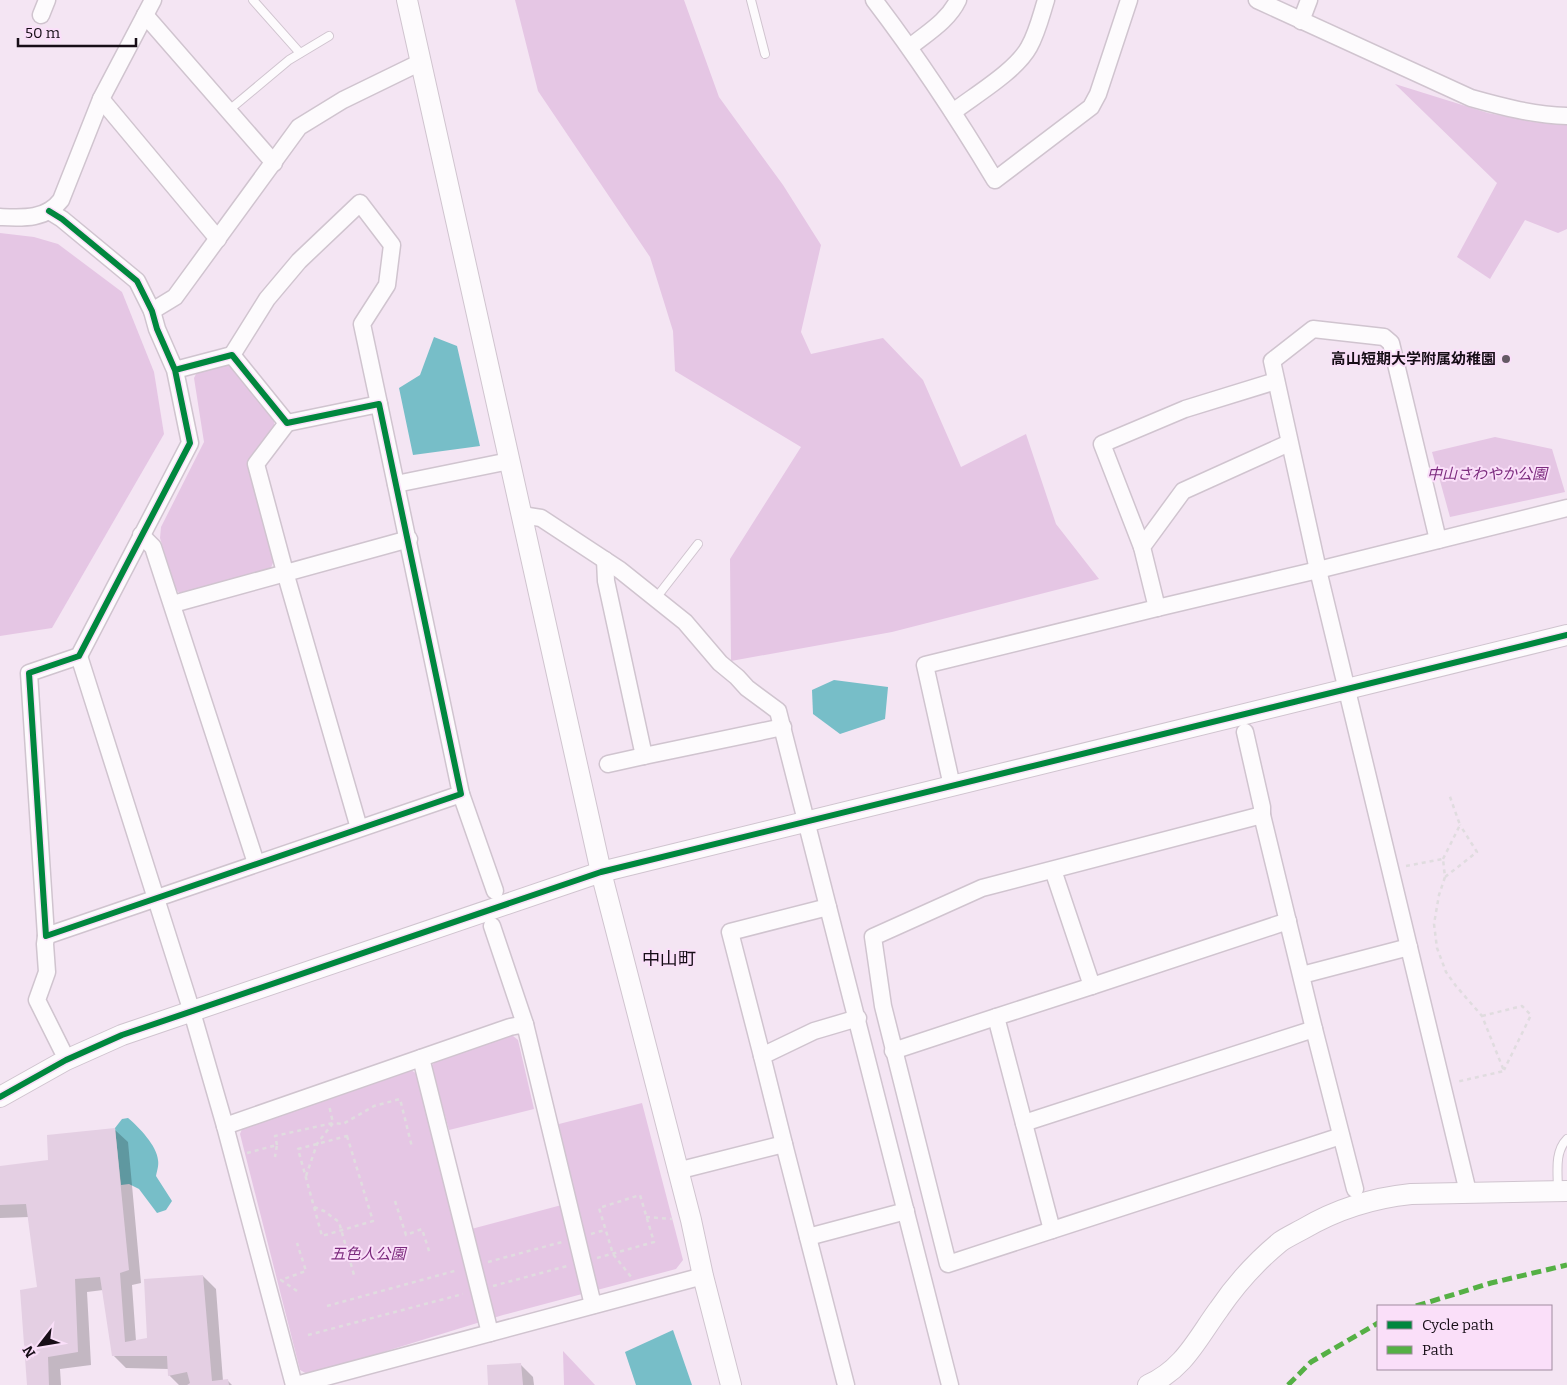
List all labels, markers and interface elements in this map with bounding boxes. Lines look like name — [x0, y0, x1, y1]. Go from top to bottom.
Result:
scale bar — [18, 15, 135, 47]
text: 50 m — [25, 24, 61, 42]
place label: 高山短期大学附属幼稚園 — [1331, 350, 1496, 368]
marker: 高山短期大学附属幼稚園 — [1500, 353, 1512, 365]
park label: 中山さわやか公園 — [1427, 465, 1549, 483]
district label: 中山町 — [642, 948, 696, 970]
park label: 五色人公園 — [330, 1245, 407, 1263]
legend — [1377, 1305, 1552, 1370]
text: Cycle path — [1422, 1316, 1494, 1334]
north arrow — [15, 1320, 65, 1370]
text: Path — [1422, 1341, 1454, 1359]
text: N — [19, 1342, 39, 1360]

